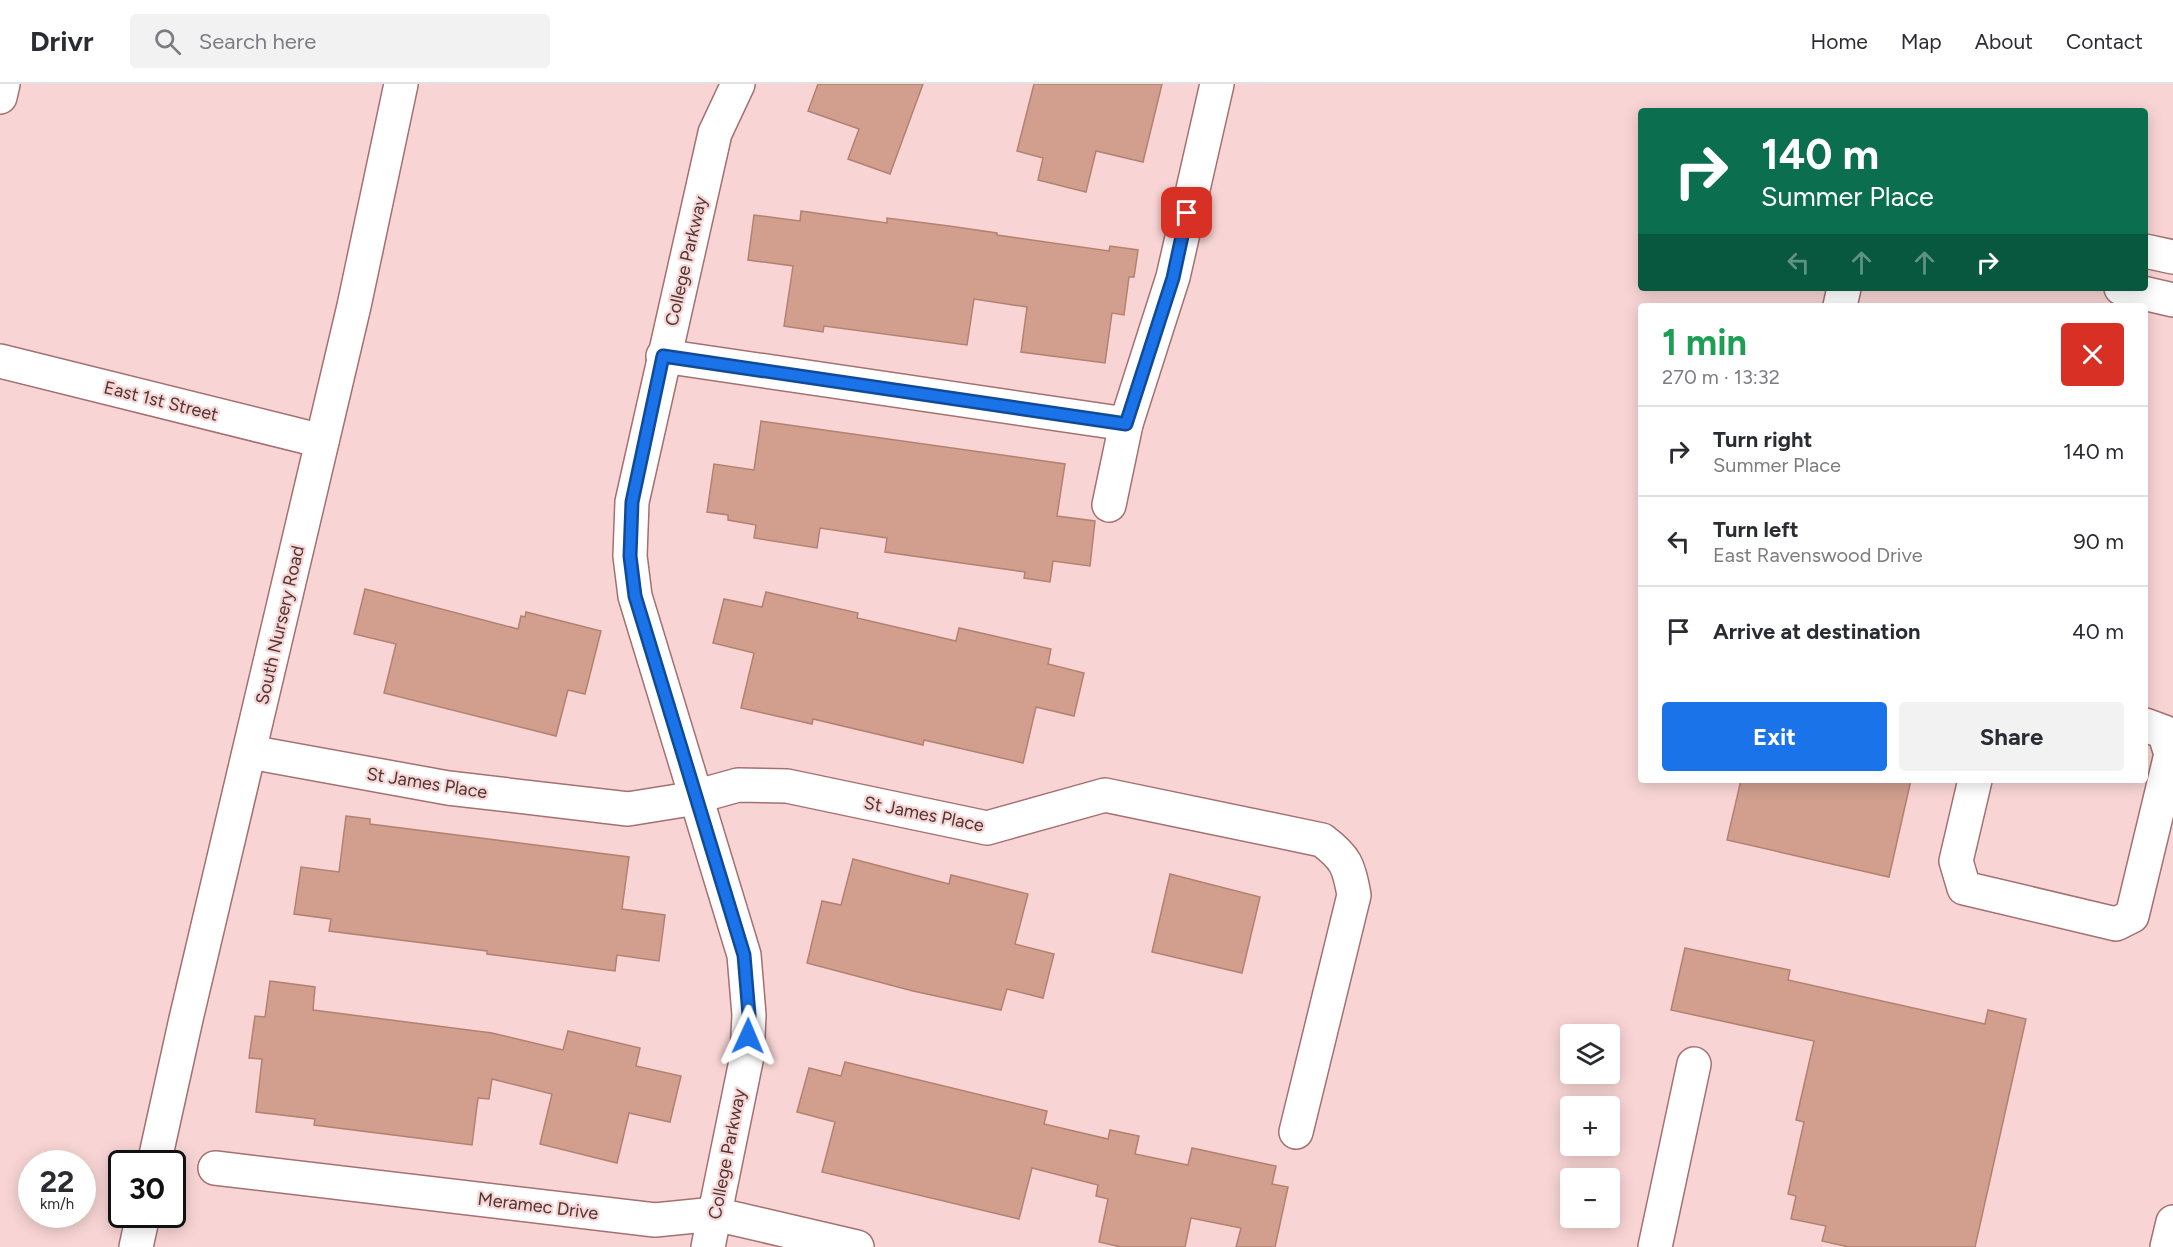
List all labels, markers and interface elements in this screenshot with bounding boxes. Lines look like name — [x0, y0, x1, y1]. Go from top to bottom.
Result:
search box — [130, 14, 550, 68]
text: Drivr — [30, 24, 94, 58]
icon: search — [151, 25, 184, 58]
text: Search here — [199, 28, 316, 55]
text: Home — [1811, 29, 1868, 54]
text: Map — [1901, 29, 1942, 54]
text: About — [1975, 29, 2033, 54]
text: Contact — [2066, 29, 2143, 54]
text: 140 m — [1761, 129, 1879, 180]
icon: right — [1662, 132, 1740, 210]
text: Summer Place — [1761, 180, 1934, 213]
pin — [1161, 187, 1212, 238]
street label: College Parkway — [660, 193, 712, 328]
icon: arrive — [1170, 196, 1203, 229]
icon: left — [1782, 246, 1815, 279]
icon: ahead — [1845, 246, 1878, 279]
icon: ahead — [1908, 246, 1941, 279]
icon: right — [1971, 246, 2004, 279]
text: 1 min — [1662, 321, 1747, 364]
button: close — [2061, 323, 2124, 386]
text: 270 m · 13:32 — [1662, 365, 1780, 389]
street label: East 1st Street — [102, 376, 221, 426]
text: Turn right — [1713, 426, 1812, 453]
icon: right — [1662, 435, 1695, 468]
text: 140 m — [2063, 438, 2124, 465]
text: Summer Place — [1713, 453, 1841, 477]
text: Turn left — [1713, 516, 1799, 543]
icon: left — [1662, 525, 1695, 558]
text: 90 m — [2073, 528, 2124, 555]
street label: South Nursery Road — [251, 543, 309, 707]
text: East Ravenswood Drive — [1713, 543, 1923, 567]
icon: arrive — [1662, 615, 1695, 648]
text: Arrive at destination — [1713, 618, 1921, 645]
text: 40 m — [2072, 618, 2124, 645]
button: Exit — [1662, 702, 1887, 771]
button: Share — [1899, 702, 2124, 771]
street label: St James Place — [365, 763, 489, 803]
street label: St James Place — [862, 792, 986, 836]
position arrow — [716, 1004, 780, 1068]
map controls — [1560, 1024, 1620, 1228]
button: layers — [1560, 1024, 1620, 1084]
street label: College Parkway — [704, 1086, 751, 1221]
button: + — [1560, 1096, 1620, 1156]
speed limit sign: 30 — [108, 1150, 186, 1228]
text: 22 — [40, 1163, 74, 1200]
button: − — [1560, 1168, 1620, 1228]
street label: Meramec Drive — [476, 1188, 600, 1224]
text: km/h — [40, 1195, 74, 1213]

